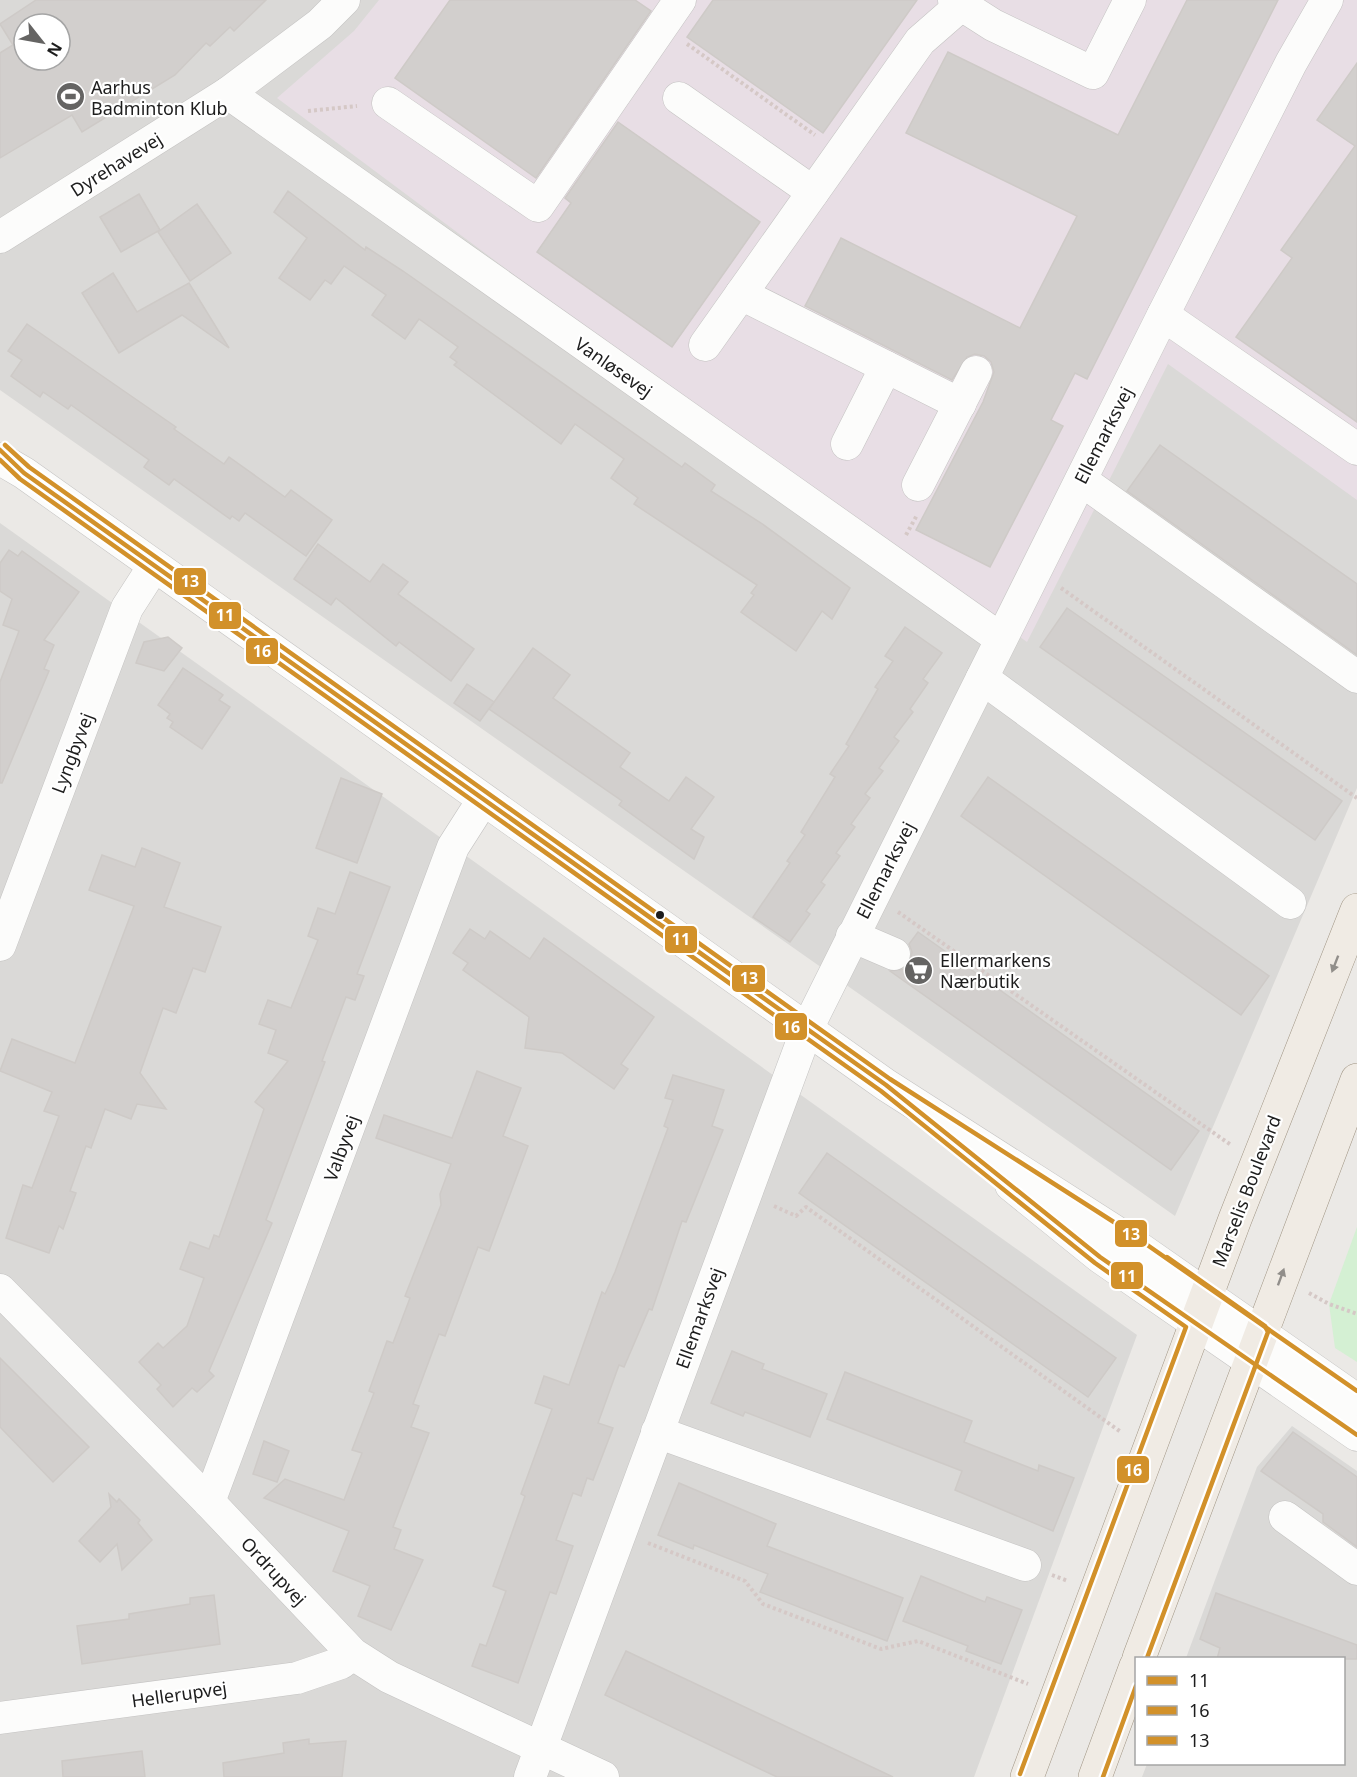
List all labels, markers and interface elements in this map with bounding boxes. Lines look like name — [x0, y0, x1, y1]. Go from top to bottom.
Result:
north arrow — [12, 12, 72, 72]
text: N — [42, 38, 68, 61]
place label: Aarhus Badminton Klub — [91, 75, 228, 120]
sports icon: Aarhus Badminton Klub — [54, 81, 86, 113]
street label: Dyrehavevej — [66, 126, 166, 202]
street label: Vanløsevej — [570, 331, 658, 403]
street label: Ellemarksvej — [1068, 382, 1138, 488]
line badge: 13 — [173, 567, 207, 596]
text: 13 — [181, 570, 199, 592]
line badge: 11 — [208, 601, 242, 630]
text: 11 — [216, 604, 234, 626]
line badge: 16 — [245, 637, 279, 665]
text: 16 — [253, 640, 271, 662]
street label: Lyngbyvej — [46, 709, 98, 797]
street label: Ellemarksvej — [850, 817, 920, 923]
unlabelled marker — [654, 909, 666, 921]
line badge: 11 — [664, 925, 698, 954]
text: 11 — [672, 928, 690, 950]
place label: Ellermarkens Nærbutik — [940, 948, 1051, 993]
supermarket icon: Ellermarkens Nærbutik — [903, 954, 935, 986]
one-way arrow — [1329, 955, 1339, 973]
line badge: 13 — [731, 964, 766, 993]
text: 13 — [740, 967, 758, 989]
line badge: 16 — [774, 1012, 808, 1041]
text: 16 — [782, 1016, 800, 1038]
street label: Valbyvej — [318, 1111, 364, 1185]
street label: Marselis Boulevard — [1206, 1112, 1286, 1270]
line badge: 13 — [1114, 1219, 1148, 1248]
text: 13 — [1122, 1223, 1140, 1245]
line badge: 11 — [1110, 1261, 1144, 1290]
street label: Ellemarksvej — [670, 1264, 728, 1372]
text: 11 — [1118, 1265, 1136, 1287]
one-way arrow — [1276, 1268, 1286, 1286]
line badge: 16 — [1116, 1455, 1150, 1484]
text: 16 — [1124, 1459, 1142, 1481]
street label: Ordrupvej — [236, 1532, 312, 1610]
legend — [1135, 1657, 1345, 1765]
text: 11 — [1189, 1668, 1210, 1692]
street label: Hellerupvej — [130, 1675, 228, 1713]
text: 16 — [1189, 1698, 1210, 1722]
text: 13 — [1189, 1728, 1210, 1752]

